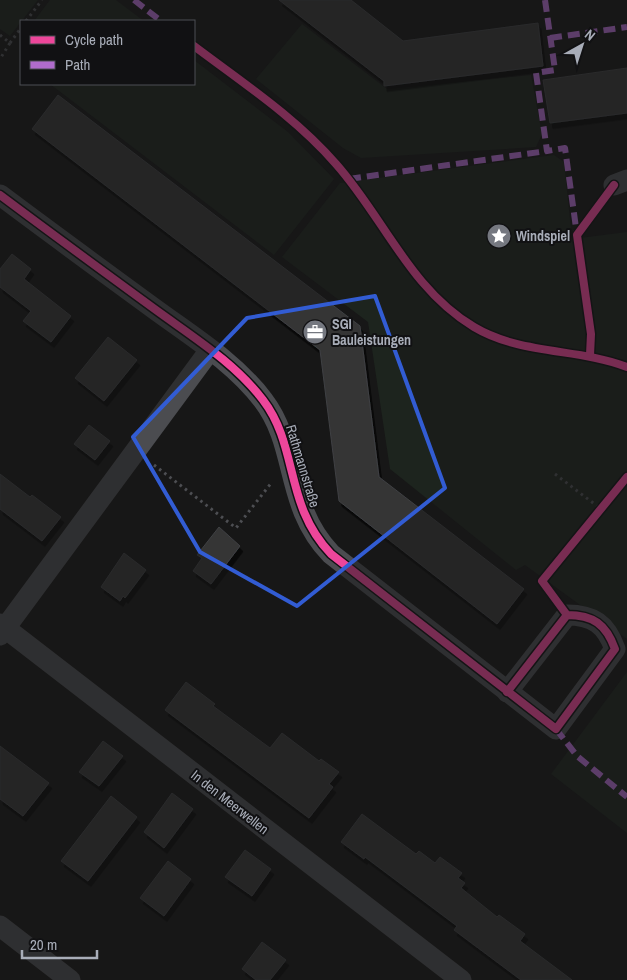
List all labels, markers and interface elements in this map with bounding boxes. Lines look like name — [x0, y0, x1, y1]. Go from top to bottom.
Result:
legend — [20, 20, 195, 85]
north arrow — [557, 20, 607, 70]
text: N — [581, 25, 599, 45]
text: Cycle path — [65, 29, 123, 50]
text: Path — [65, 54, 90, 75]
place icon: Windspiel — [486, 223, 512, 249]
place label: Windspiel — [516, 227, 570, 245]
place label: SGI Bauleistungen — [332, 315, 411, 349]
office icon: SGI Bauleistungen — [302, 319, 328, 345]
street label: Rathmannstraße — [282, 422, 324, 510]
street label: In den Meerwellen — [187, 766, 273, 838]
scale bar — [22, 928, 98, 960]
text: 20 m — [30, 934, 57, 955]

